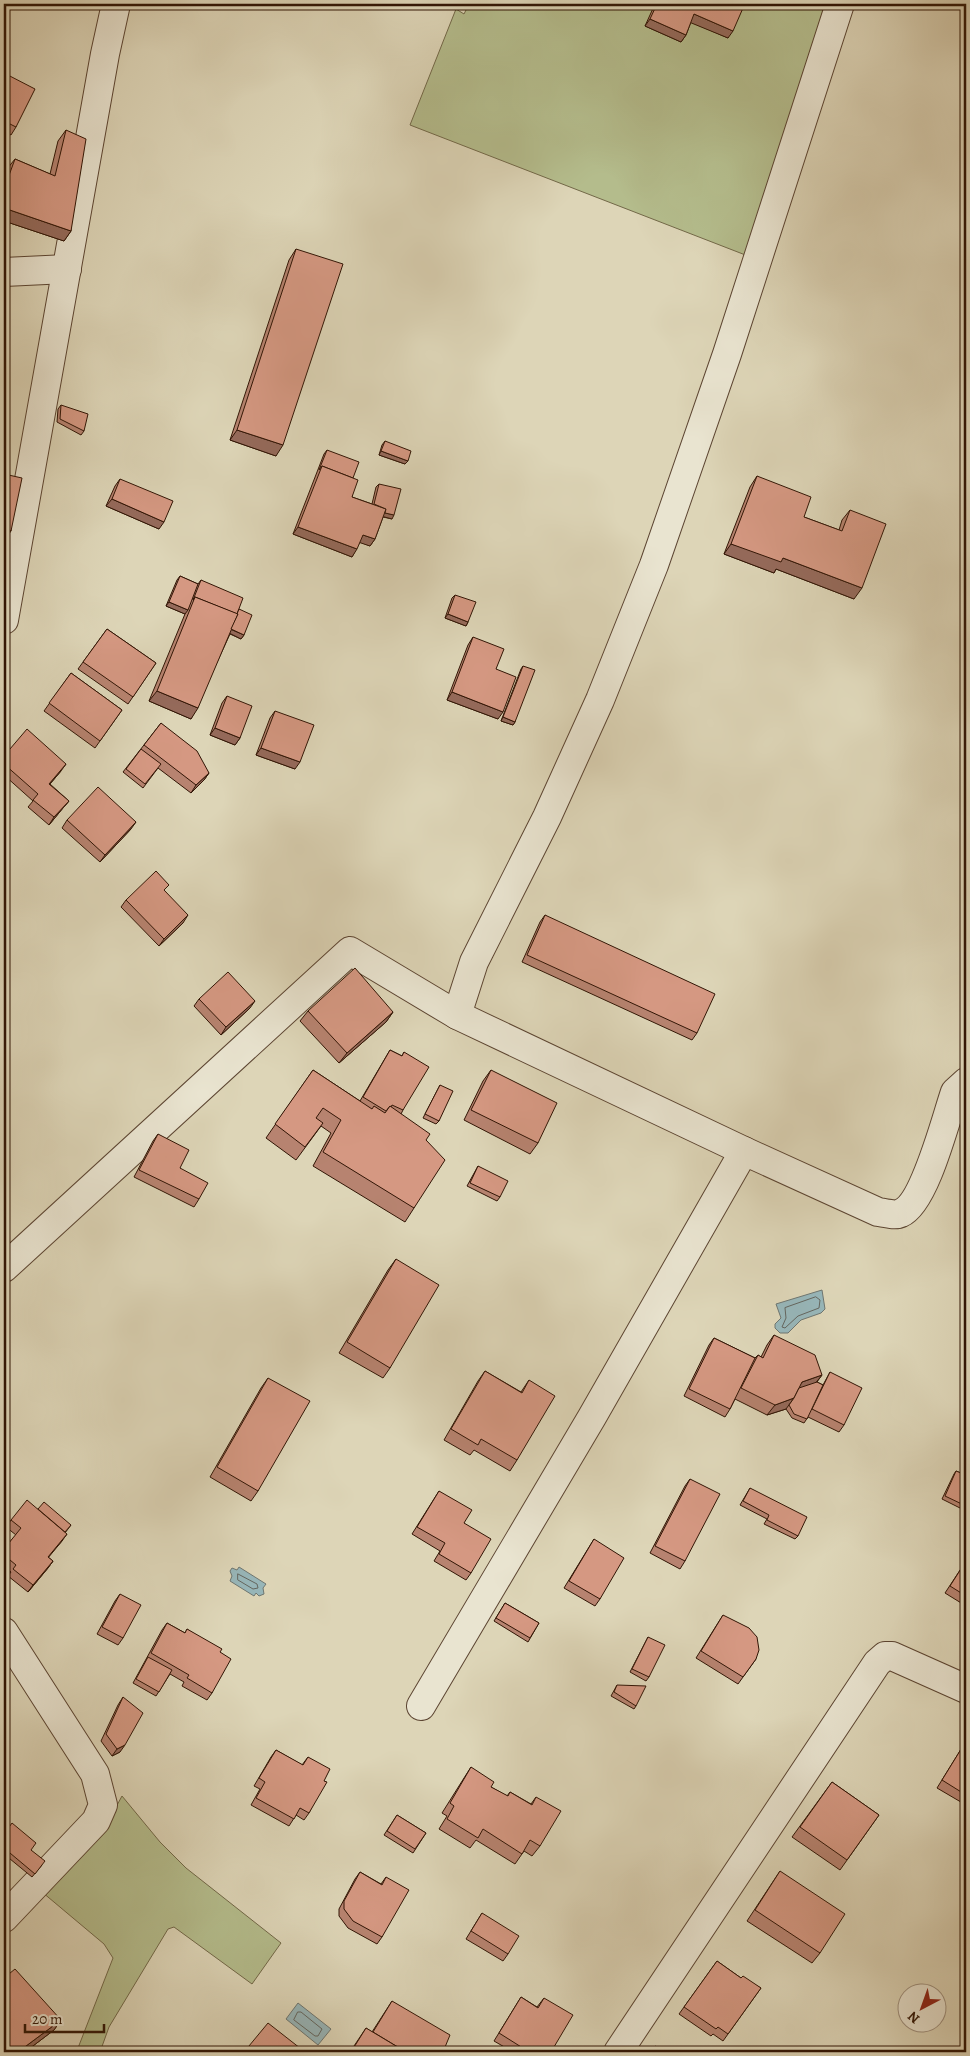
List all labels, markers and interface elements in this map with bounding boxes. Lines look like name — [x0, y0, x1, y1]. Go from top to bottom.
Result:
north arrow — [898, 1984, 948, 2034]
scale bar — [25, 2001, 104, 2033]
text: N — [904, 2007, 924, 2028]
text: 20 m — [32, 2009, 63, 2029]

